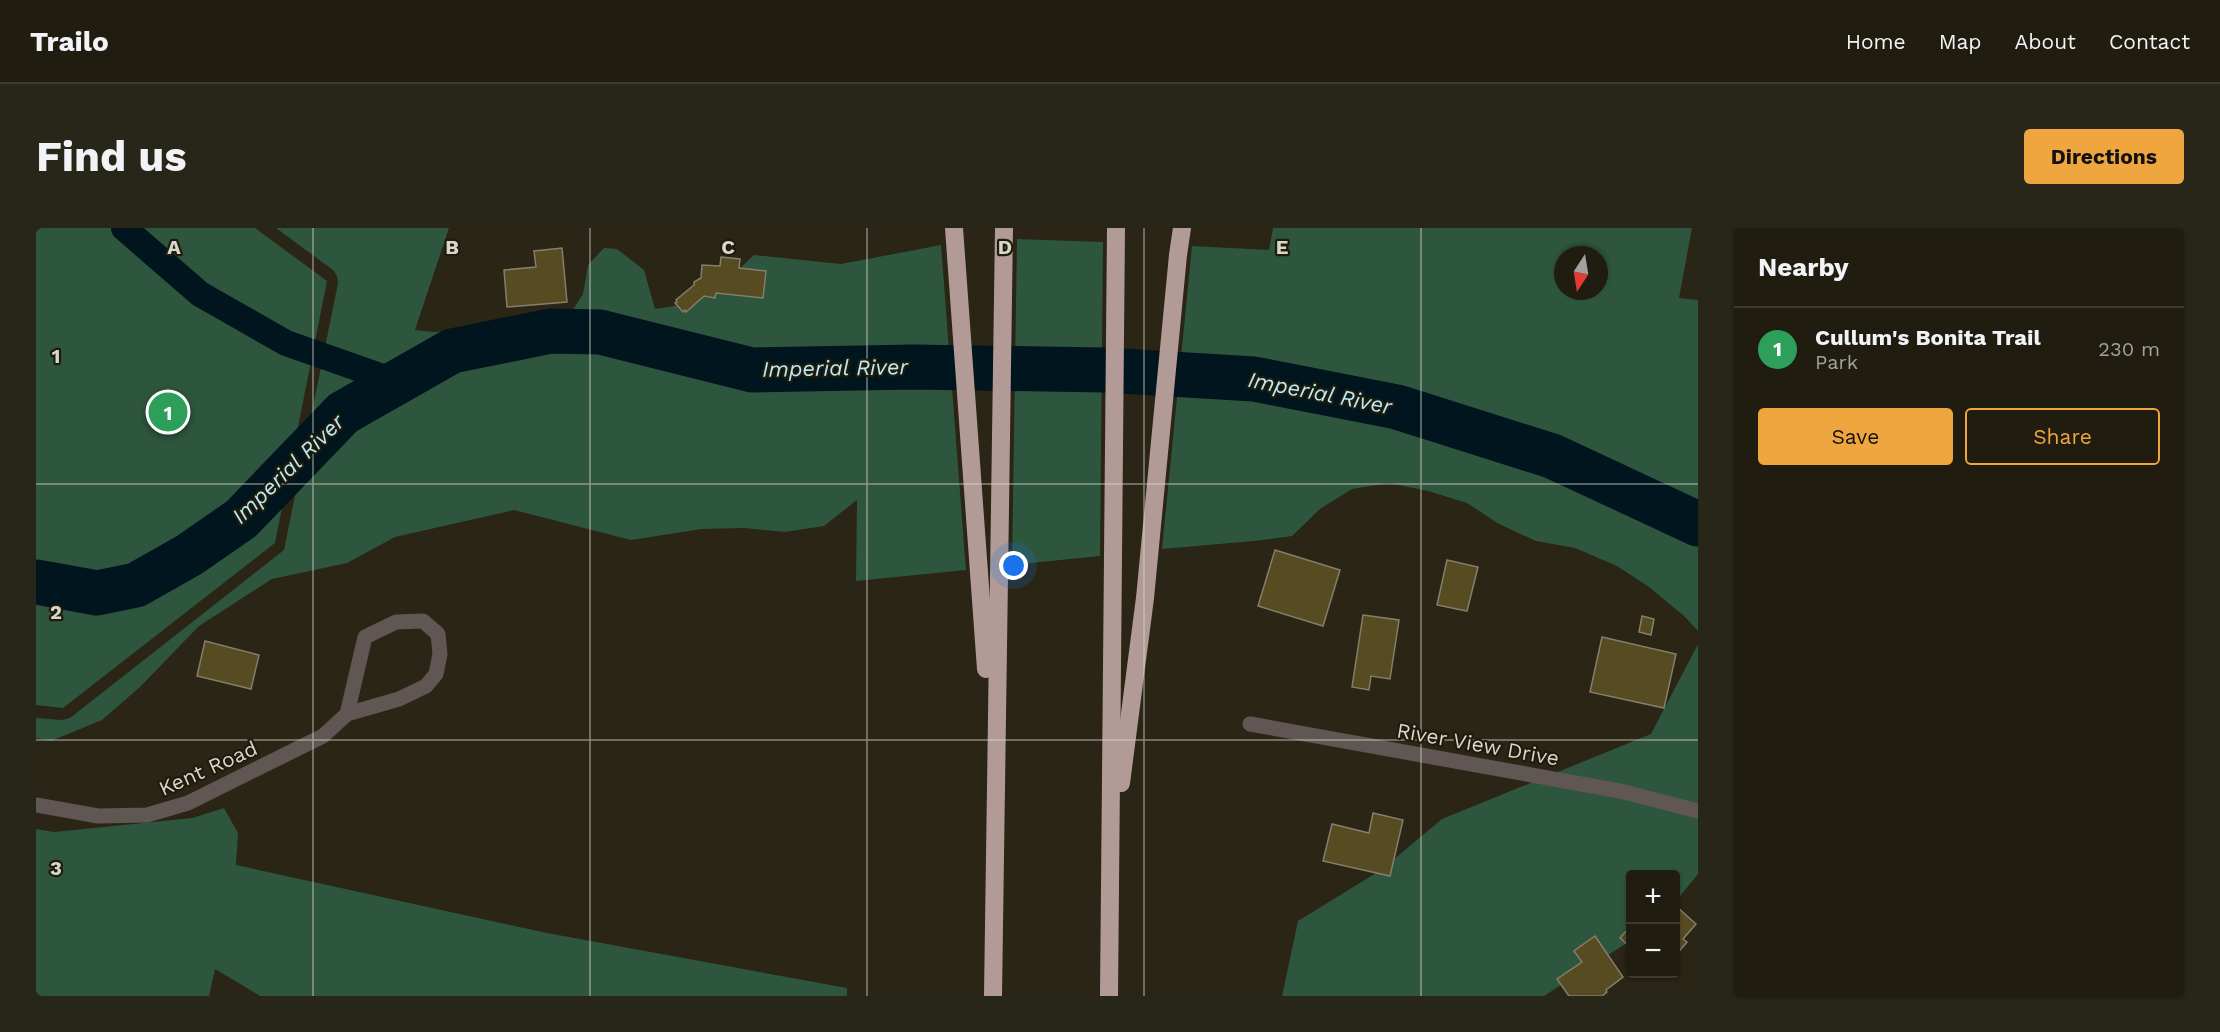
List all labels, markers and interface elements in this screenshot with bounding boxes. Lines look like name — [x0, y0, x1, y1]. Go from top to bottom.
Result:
text: Trailo — [30, 25, 109, 58]
text: Home — [1846, 29, 1906, 54]
text: Map — [1939, 29, 1982, 54]
text: About — [2015, 29, 2076, 54]
text: Contact — [2109, 29, 2190, 54]
button: Directions — [2024, 129, 2184, 184]
text: Find us — [36, 132, 187, 181]
text: A — [167, 235, 181, 259]
text: B — [445, 235, 459, 259]
text: C — [721, 235, 735, 259]
text: D — [998, 235, 1012, 259]
text: E — [1276, 235, 1288, 259]
north arrow — [1554, 246, 1608, 300]
text: Nearby — [1758, 252, 1849, 282]
text: Cullum's Bonita Trail — [1815, 325, 2041, 350]
text: 1 — [1773, 337, 1782, 361]
text: 230 m — [2098, 337, 2160, 361]
text: 1 — [52, 344, 60, 368]
text: Park — [1815, 350, 1858, 374]
water label: Imperial River — [762, 354, 910, 382]
water label: Imperial River — [1246, 367, 1395, 419]
pin: 1 — [148, 390, 188, 435]
water label: Imperial River — [227, 408, 350, 529]
button: Save — [1758, 408, 1953, 465]
button: Share — [1965, 408, 2160, 465]
your location — [999, 551, 1028, 580]
text: 2 — [50, 600, 62, 624]
street label: River View Drive — [1395, 717, 1561, 771]
street label: Kent Road — [155, 735, 261, 801]
text: 3 — [50, 856, 62, 880]
map controls — [1626, 870, 1680, 978]
button: + — [1626, 870, 1680, 924]
button: − — [1626, 924, 1680, 978]

